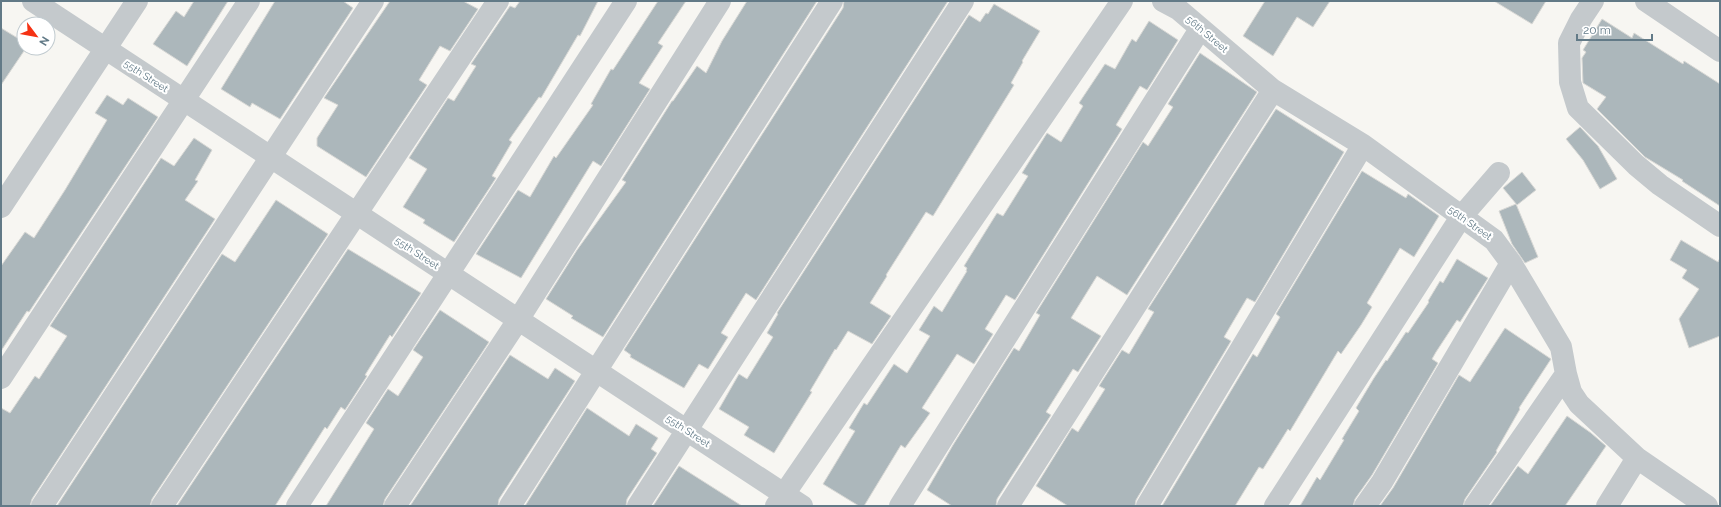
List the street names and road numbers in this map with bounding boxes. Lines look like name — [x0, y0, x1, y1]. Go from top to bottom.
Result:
street label: 56th Street — [1184, 13, 1231, 55]
street label: 55th Street — [122, 58, 171, 95]
street label: 56th Street — [1446, 204, 1495, 242]
street label: 55th Street — [393, 235, 442, 272]
street label: 55th Street — [664, 413, 713, 450]

